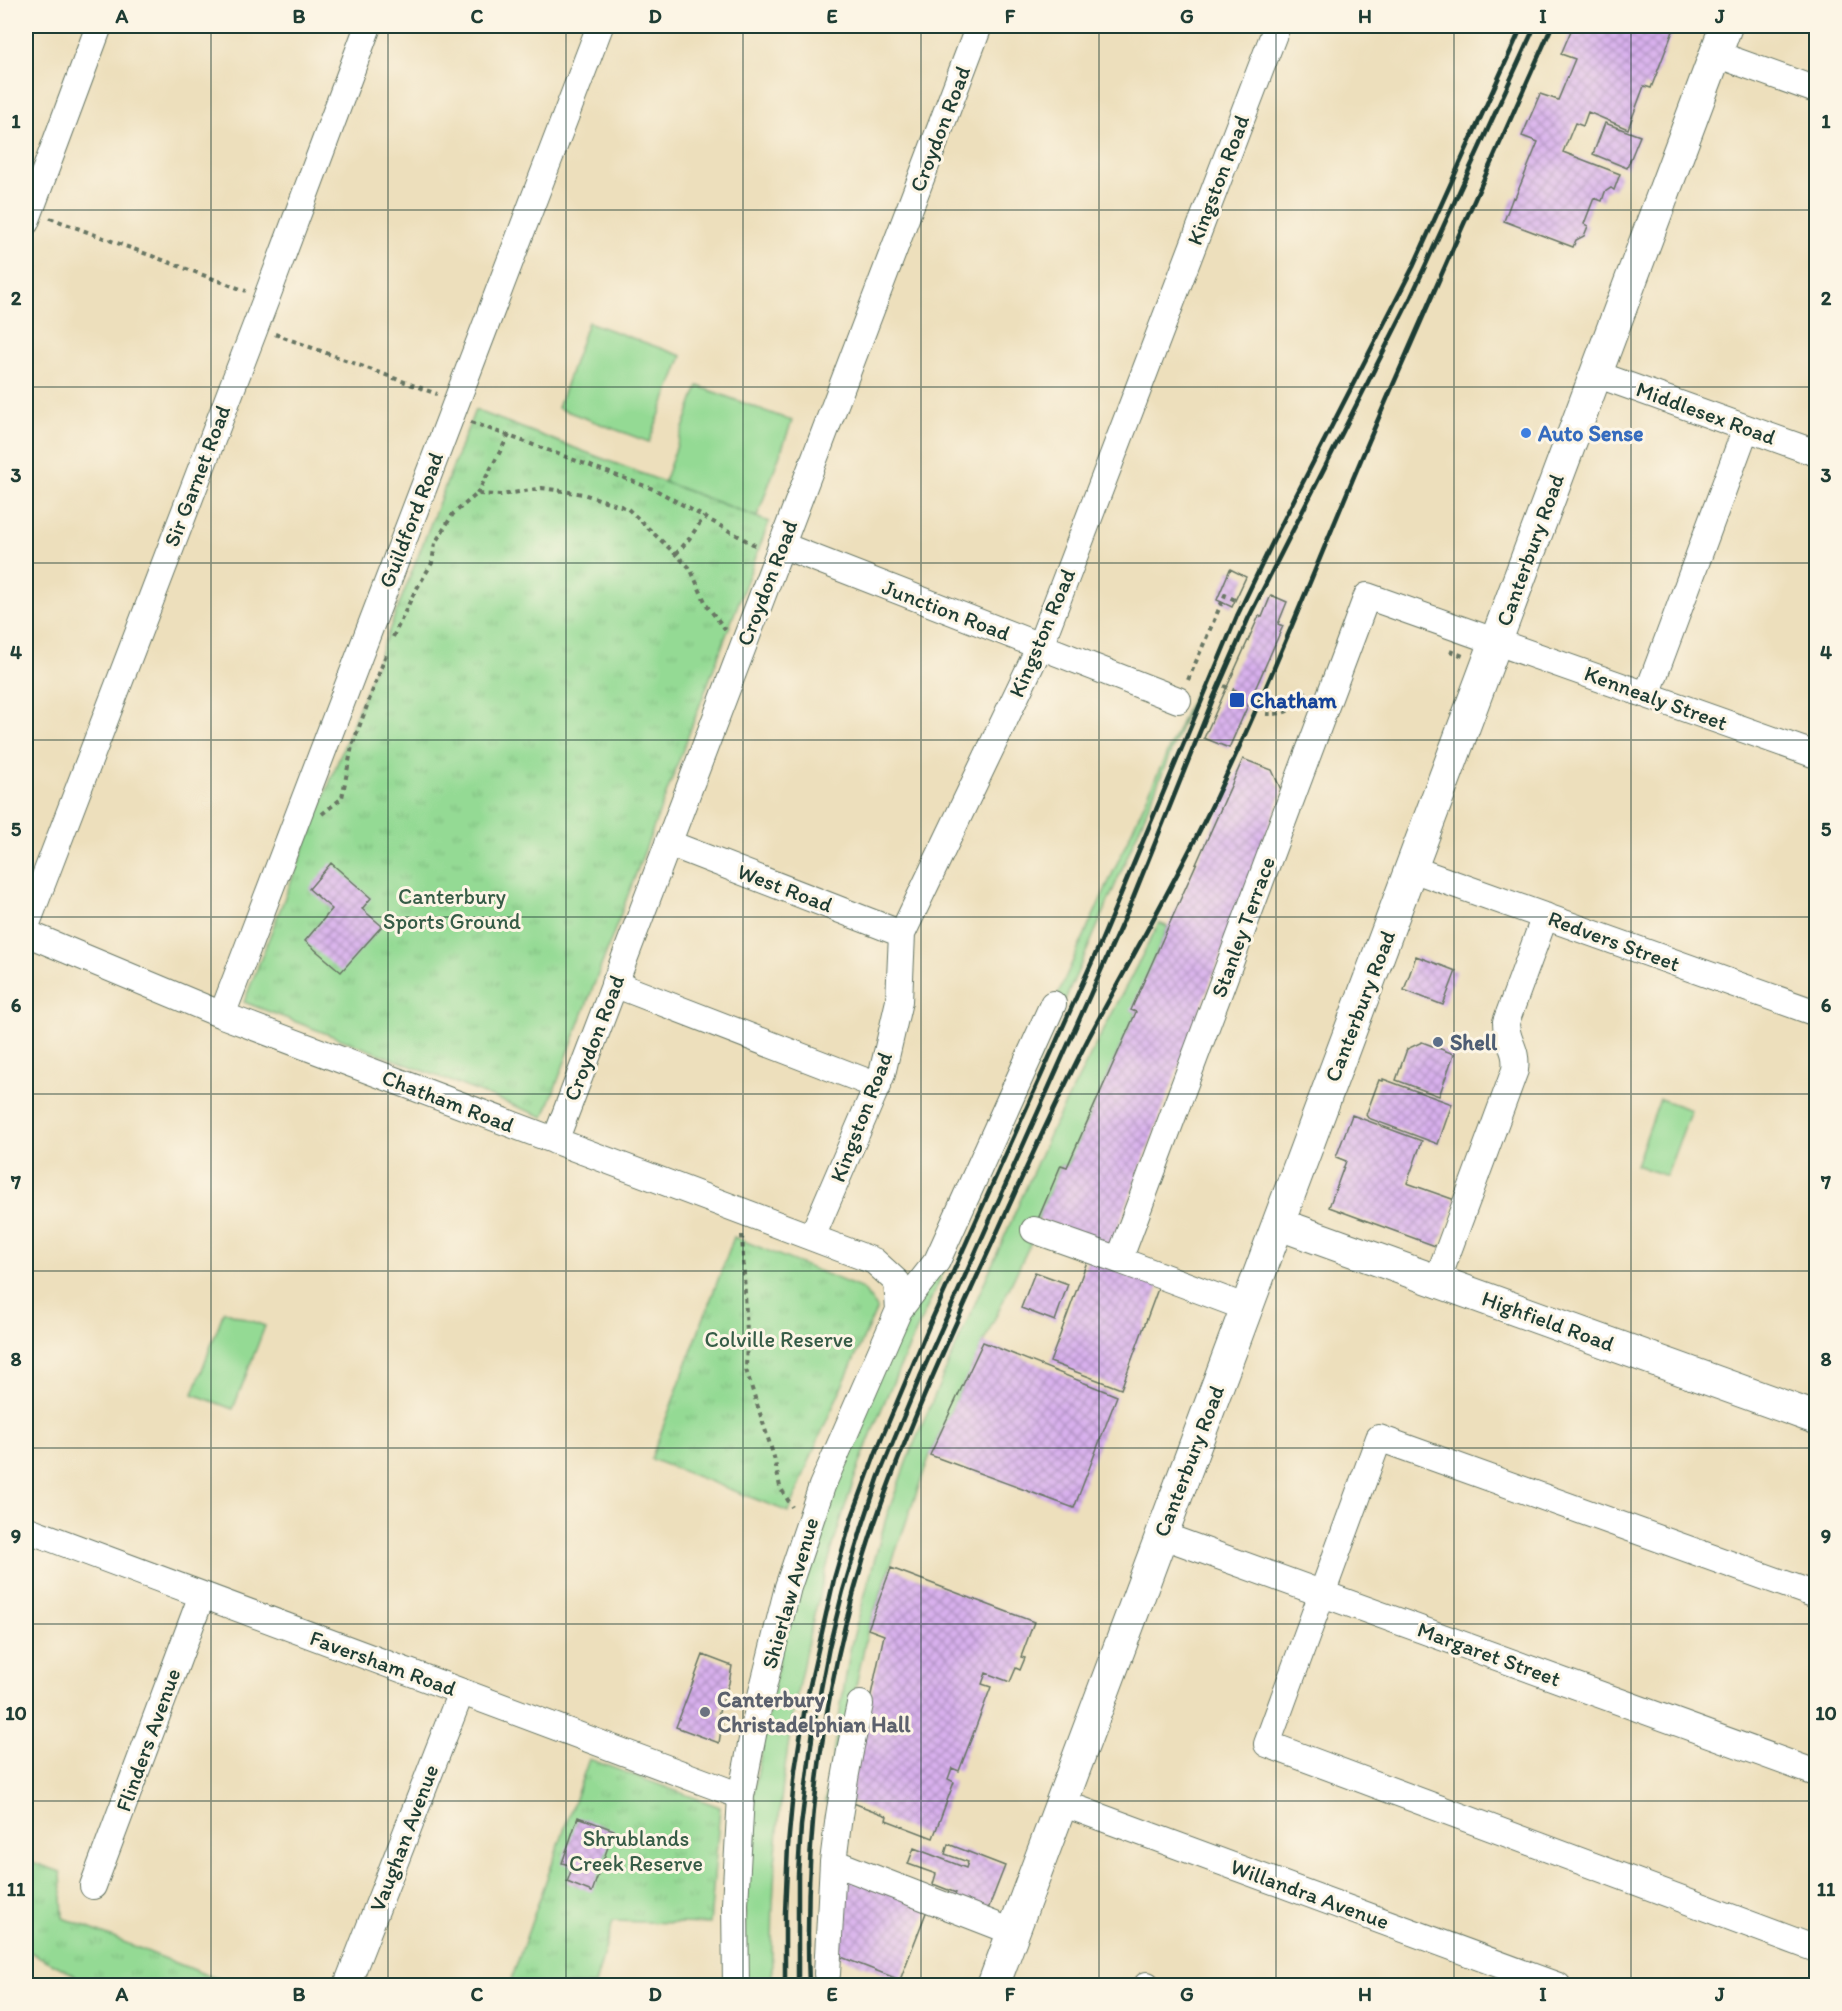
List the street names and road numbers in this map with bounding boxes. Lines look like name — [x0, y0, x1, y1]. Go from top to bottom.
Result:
street label: Croydon Road — [904, 62, 976, 196]
street label: Kingston Road — [1181, 111, 1255, 249]
street label: Middlesex Road — [1633, 375, 1779, 451]
street label: Sir Garnet Road — [158, 401, 236, 551]
street label: Guildford Road — [373, 448, 449, 592]
street label: Canterbury Road — [1490, 470, 1570, 630]
street label: Croydon Road — [731, 516, 803, 650]
street label: Kingston Road — [1003, 565, 1081, 701]
street label: Junction Road — [878, 573, 1014, 647]
street label: Kennealy Street — [1581, 660, 1731, 736]
street label: Stanley Terrace — [1205, 853, 1281, 1001]
street label: West Road — [734, 858, 836, 918]
street label: Redvers Street — [1544, 905, 1684, 977]
street label: Canterbury Road — [1319, 926, 1401, 1086]
street label: Croydon Road — [558, 971, 630, 1105]
street label: Kingston Road — [824, 1048, 898, 1186]
street label: Chatham Road — [378, 1063, 518, 1139]
street label: Highfield Road — [1478, 1285, 1618, 1358]
street label: Canterbury Road — [1148, 1381, 1230, 1541]
street label: Shierlaw Avenue — [756, 1514, 824, 1672]
street label: Margaret Street — [1414, 1616, 1564, 1692]
street label: Faversham Road — [306, 1624, 460, 1702]
street label: Flinders Avenue — [110, 1665, 186, 1815]
street label: Vaughan Avenue — [363, 1760, 445, 1916]
street label: Willandra Avenue — [1227, 1853, 1393, 1935]

